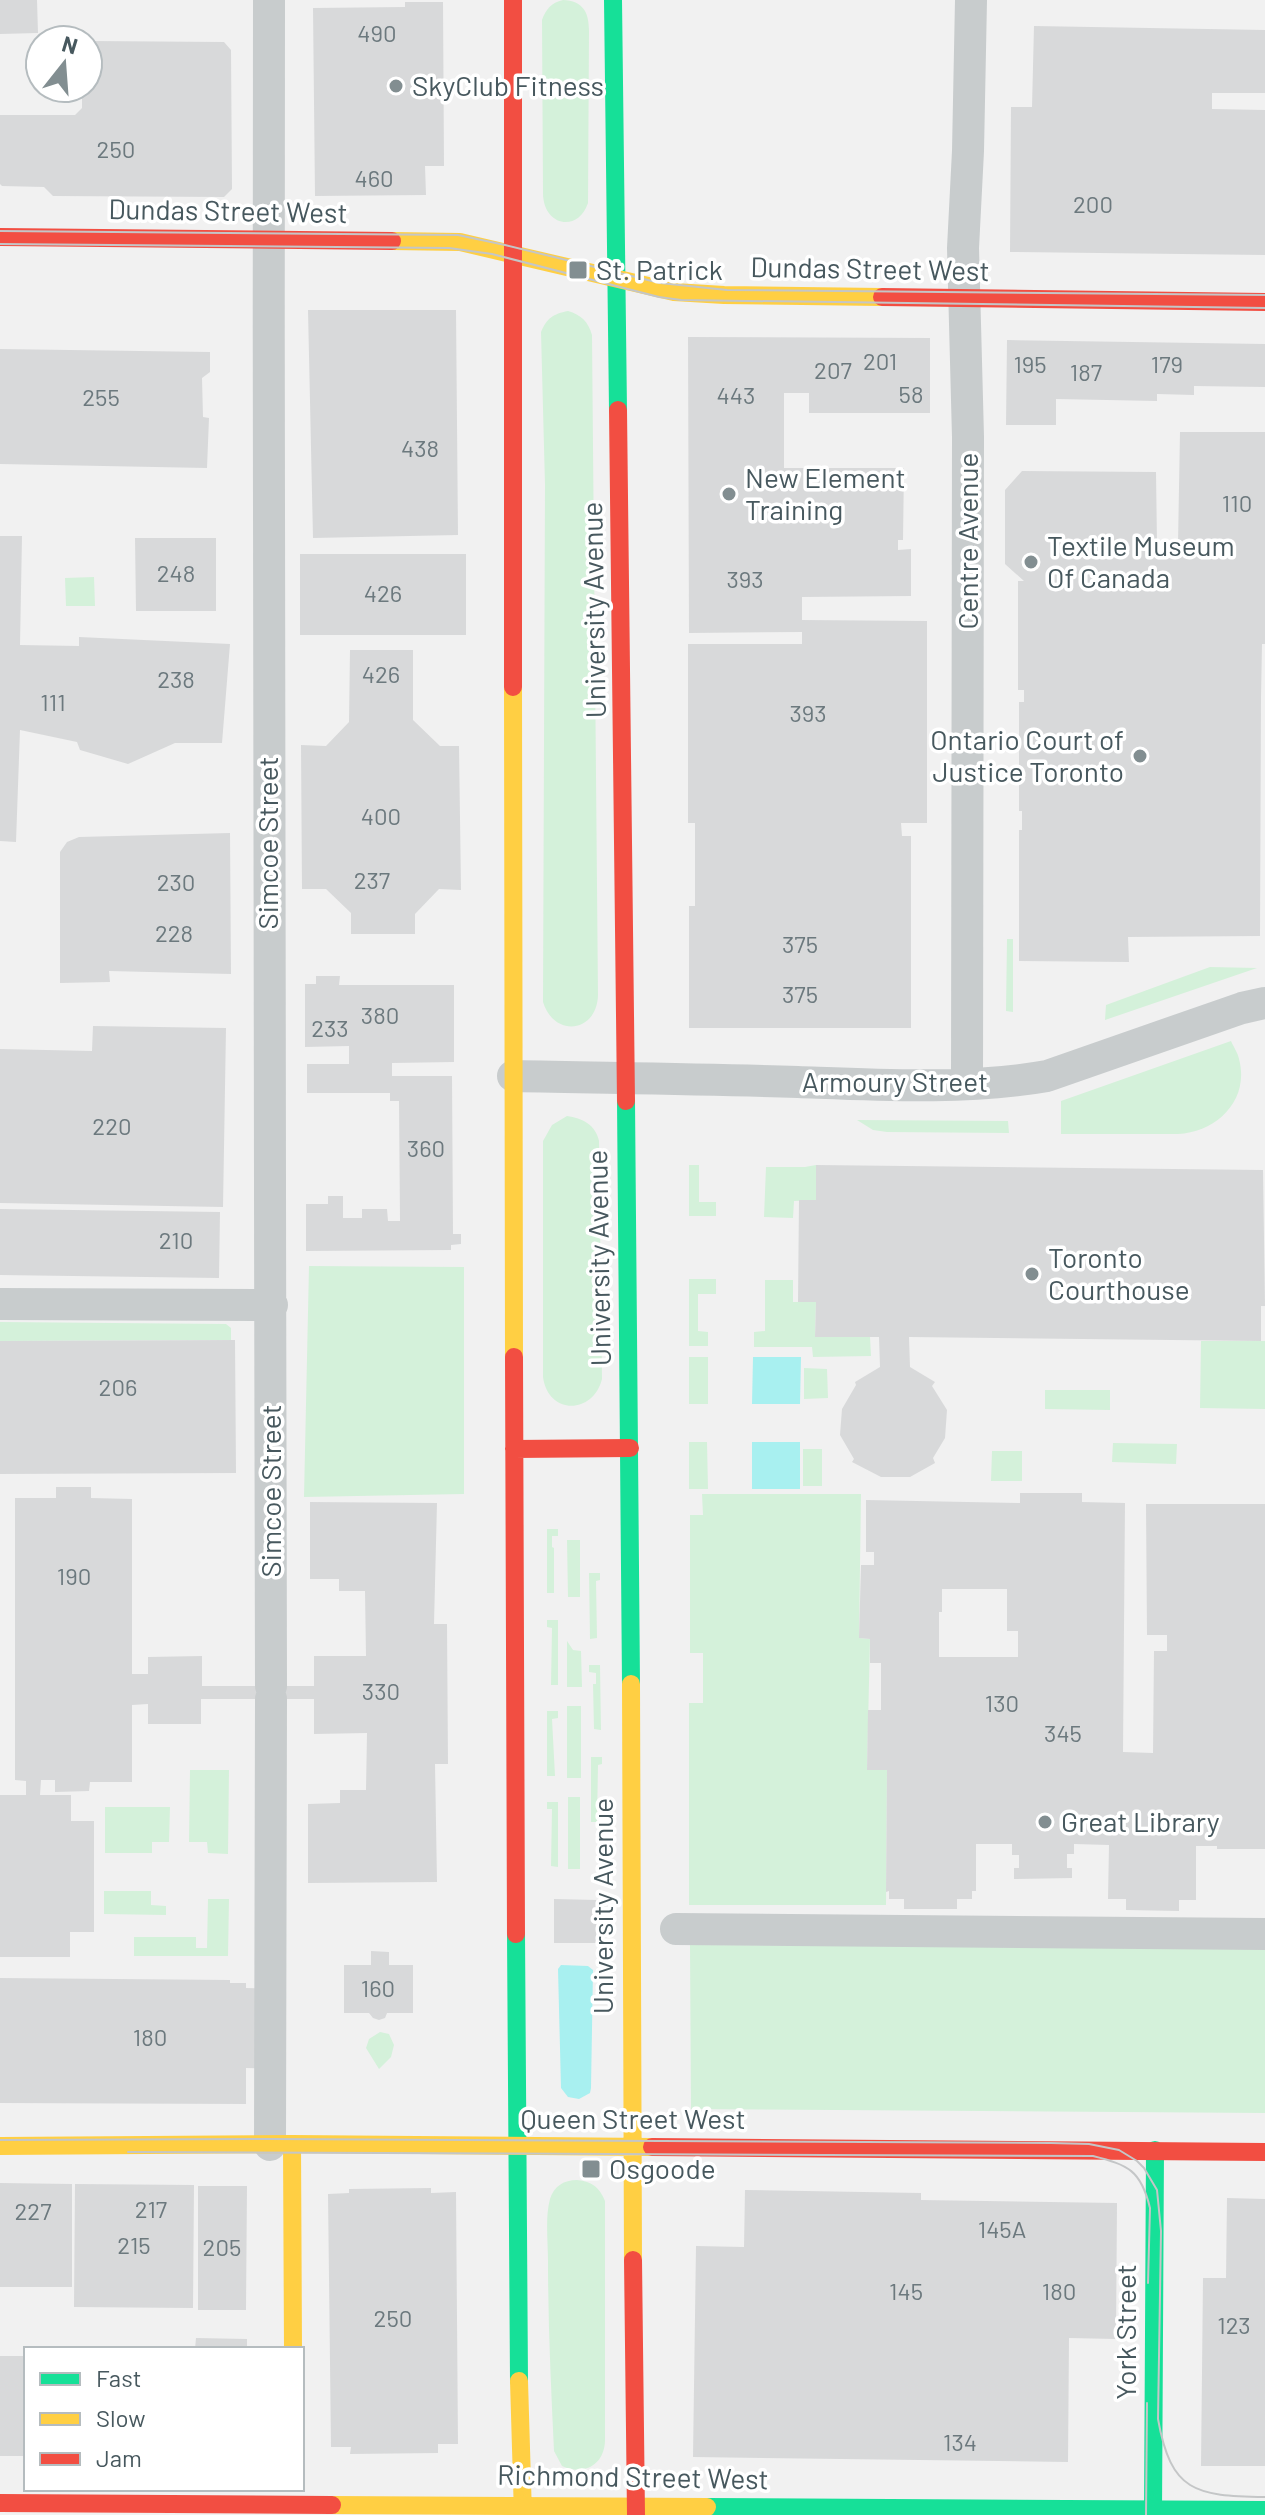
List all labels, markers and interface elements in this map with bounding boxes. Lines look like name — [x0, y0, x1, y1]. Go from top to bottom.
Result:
house number: 490 — [357, 18, 397, 47]
north arrow — [24, 24, 104, 104]
text: N — [59, 29, 81, 58]
place label: SkyClub Fitness — [412, 68, 604, 102]
marker: SkyClub Fitness — [387, 77, 405, 95]
house number: 250 — [97, 134, 135, 163]
house number: 460 — [354, 163, 394, 192]
house number: 200 — [1073, 189, 1113, 218]
street label: Dundas Street West — [108, 191, 348, 229]
street label: Dundas Street West — [750, 249, 990, 287]
place label: St. Patrick — [596, 252, 723, 286]
marker: St. Patrick — [567, 259, 589, 281]
house number: 201 — [863, 346, 897, 375]
house number: 195 — [1013, 349, 1047, 378]
house number: 179 — [1151, 349, 1183, 378]
house number: 207 — [814, 355, 852, 384]
house number: 187 — [1070, 357, 1102, 386]
house number: 58 — [899, 379, 923, 408]
house number: 443 — [717, 380, 755, 409]
house number: 255 — [82, 382, 120, 411]
house number: 438 — [401, 433, 439, 462]
street label: Centre Avenue — [950, 453, 984, 629]
place label: New Element Training — [745, 460, 906, 526]
marker: New Element Training — [720, 485, 738, 503]
house number: 110 — [1222, 488, 1252, 517]
street label: University Avenue — [574, 501, 612, 719]
place label: Textile Museum Of Canada — [1047, 528, 1235, 594]
marker: Textile Museum Of Canada — [1022, 553, 1040, 571]
house number: 248 — [157, 558, 195, 587]
house number: 393 — [726, 564, 764, 593]
house number: 426 — [364, 578, 402, 607]
house number: 426 — [362, 659, 400, 688]
house number: 238 — [157, 664, 195, 693]
house number: 111 — [40, 687, 66, 716]
house number: 393 — [789, 698, 827, 727]
place label: Ontario Court of Justice Toronto — [930, 722, 1124, 788]
marker: Ontario Court of Justice Toronto — [1131, 747, 1149, 765]
street label: Simcoe Street — [250, 756, 284, 930]
house number: 400 — [361, 801, 401, 830]
house number: 237 — [354, 865, 390, 894]
house number: 230 — [157, 867, 195, 896]
house number: 228 — [155, 918, 193, 947]
house number: 375 — [782, 929, 818, 958]
house number: 375 — [782, 979, 818, 1008]
house number: 380 — [361, 1000, 399, 1029]
house number: 233 — [311, 1013, 349, 1042]
street label: Armoury Street — [802, 1064, 988, 1098]
house number: 220 — [92, 1111, 132, 1140]
house number: 360 — [407, 1133, 445, 1162]
street label: University Avenue — [579, 1149, 617, 1367]
house number: 210 — [159, 1225, 193, 1254]
place label: Toronto Courthouse — [1048, 1240, 1190, 1306]
marker: Toronto Courthouse — [1023, 1265, 1041, 1283]
house number: 206 — [99, 1372, 137, 1401]
street label: Simcoe Street — [253, 1404, 287, 1578]
house number: 190 — [57, 1561, 91, 1590]
house number: 330 — [362, 1676, 400, 1705]
house number: 130 — [985, 1688, 1019, 1717]
house number: 345 — [1044, 1718, 1082, 1747]
street label: University Avenue — [585, 1798, 619, 2014]
place label: Great Library — [1061, 1804, 1220, 1838]
marker: Great Library — [1036, 1813, 1054, 1831]
house number: 160 — [361, 1973, 395, 2002]
house number: 180 — [133, 2022, 167, 2051]
street label: Queen Street West — [520, 2101, 746, 2135]
place label: Osgoode — [609, 2151, 716, 2185]
marker: Osgoode — [580, 2158, 602, 2180]
house number: 217 — [135, 2194, 167, 2223]
house number: 227 — [14, 2196, 52, 2225]
house number: 145A — [978, 2214, 1026, 2243]
house number: 215 — [117, 2230, 151, 2259]
house number: 205 — [203, 2232, 241, 2261]
street label: York Street — [1108, 2264, 1142, 2400]
house number: 145 — [889, 2276, 923, 2305]
house number: 180 — [1042, 2276, 1076, 2305]
house number: 250 — [374, 2303, 412, 2332]
house number: 123 — [1217, 2310, 1251, 2339]
legend — [24, 2347, 304, 2491]
text: Fast — [96, 2363, 141, 2392]
text: Slow — [96, 2403, 145, 2432]
house number: 134 — [943, 2427, 977, 2456]
text: Jam — [96, 2443, 142, 2472]
street label: Richmond Street West — [497, 2457, 769, 2495]

